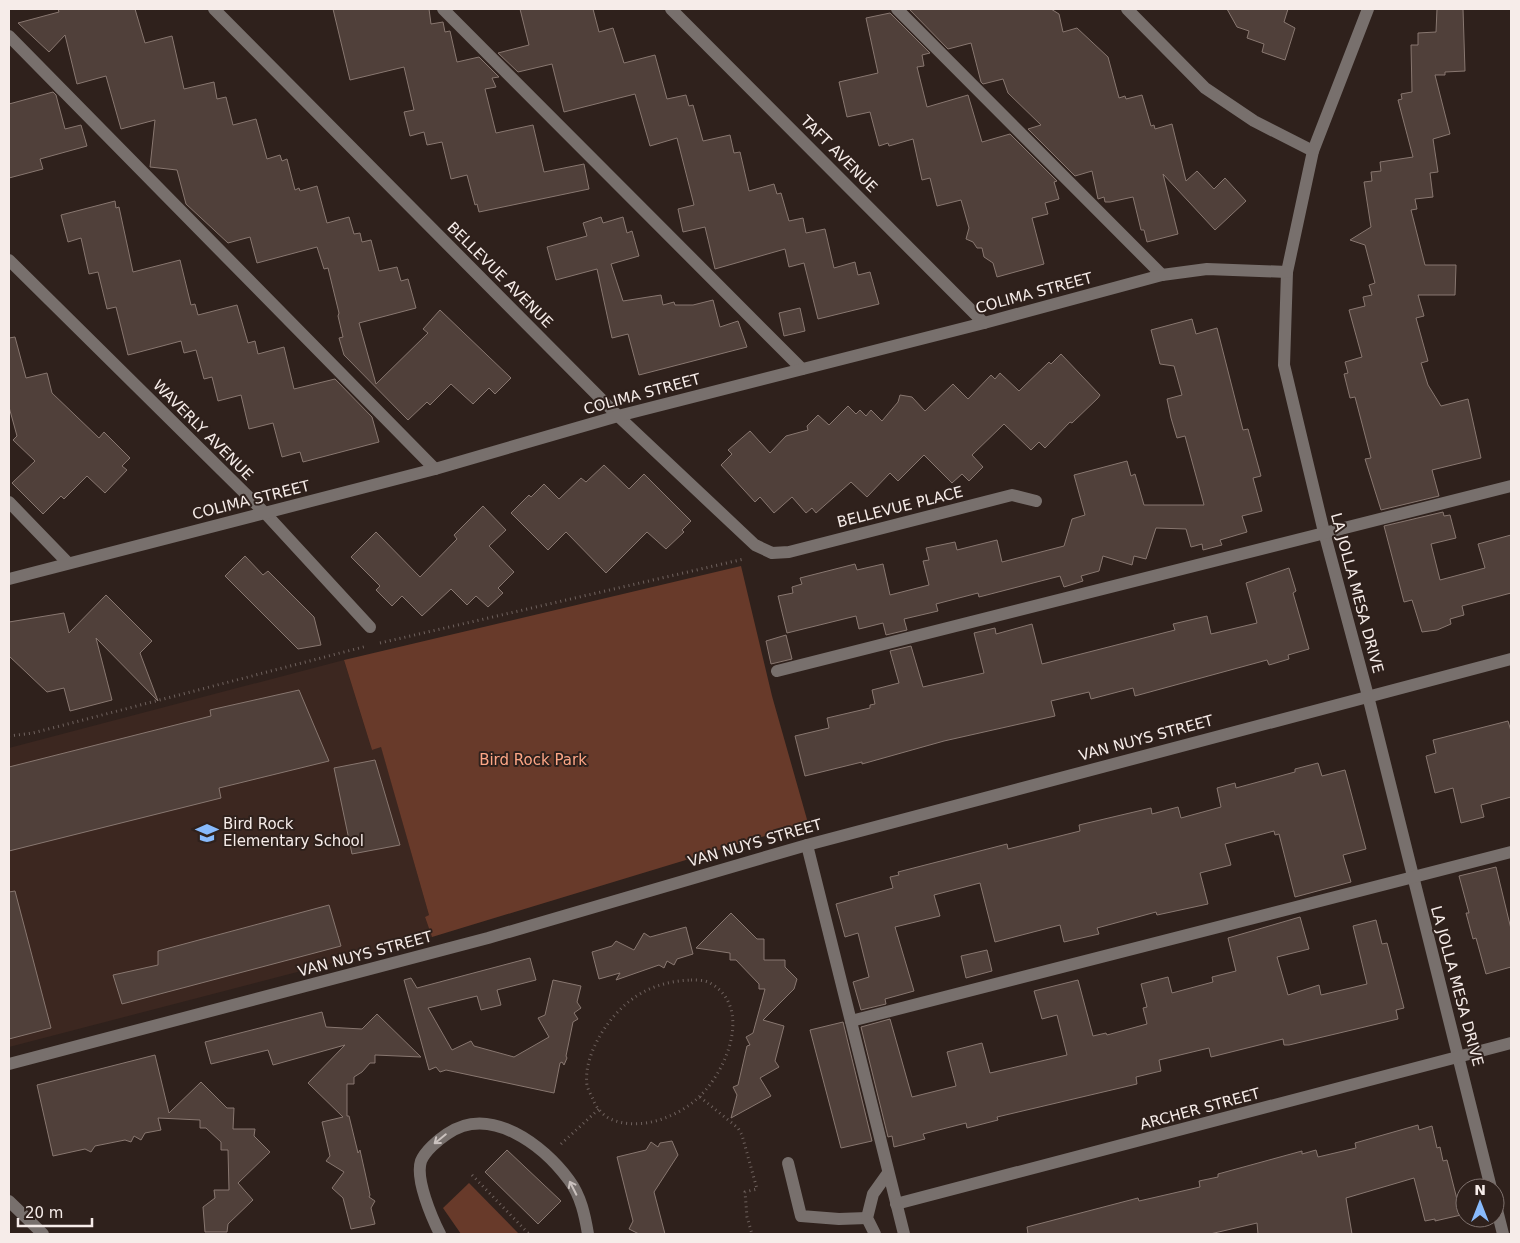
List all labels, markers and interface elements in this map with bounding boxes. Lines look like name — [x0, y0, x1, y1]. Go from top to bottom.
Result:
street label: TAFT AVENUE — [796, 111, 881, 196]
street label: BELLEVUE AVENUE — [443, 218, 557, 332]
street label: COLIMA STREET — [974, 269, 1095, 317]
street label: COLIMA STREET — [582, 370, 703, 418]
street label: WAVERLY AVENUE — [149, 376, 257, 484]
street label: COLIMA STREET — [190, 477, 312, 523]
street label: BELLEVUE PLACE — [835, 483, 965, 531]
street label: LA JOLLA MESA DRIVE — [1327, 511, 1387, 675]
street label: VAN NUYS STREET — [1077, 711, 1216, 765]
park label: Bird Rock Park — [479, 751, 587, 769]
place label: Bird Rock Elementary School — [223, 815, 364, 850]
street label: VAN NUYS STREET — [686, 815, 825, 871]
school or university icon: Bird Rock Elementary School — [194, 820, 220, 846]
street label: LA JOLLA MESA DRIVE — [1427, 904, 1487, 1068]
street label: VAN NUYS STREET — [296, 927, 435, 981]
street label: ARCHER STREET — [1138, 1084, 1263, 1134]
one-way arrow — [434, 1133, 447, 1144]
north arrow — [1455, 1178, 1505, 1228]
one-way arrow — [568, 1181, 578, 1196]
text: N — [1474, 1182, 1486, 1198]
scale bar — [18, 1196, 91, 1228]
text: 20 m — [25, 1204, 63, 1222]

